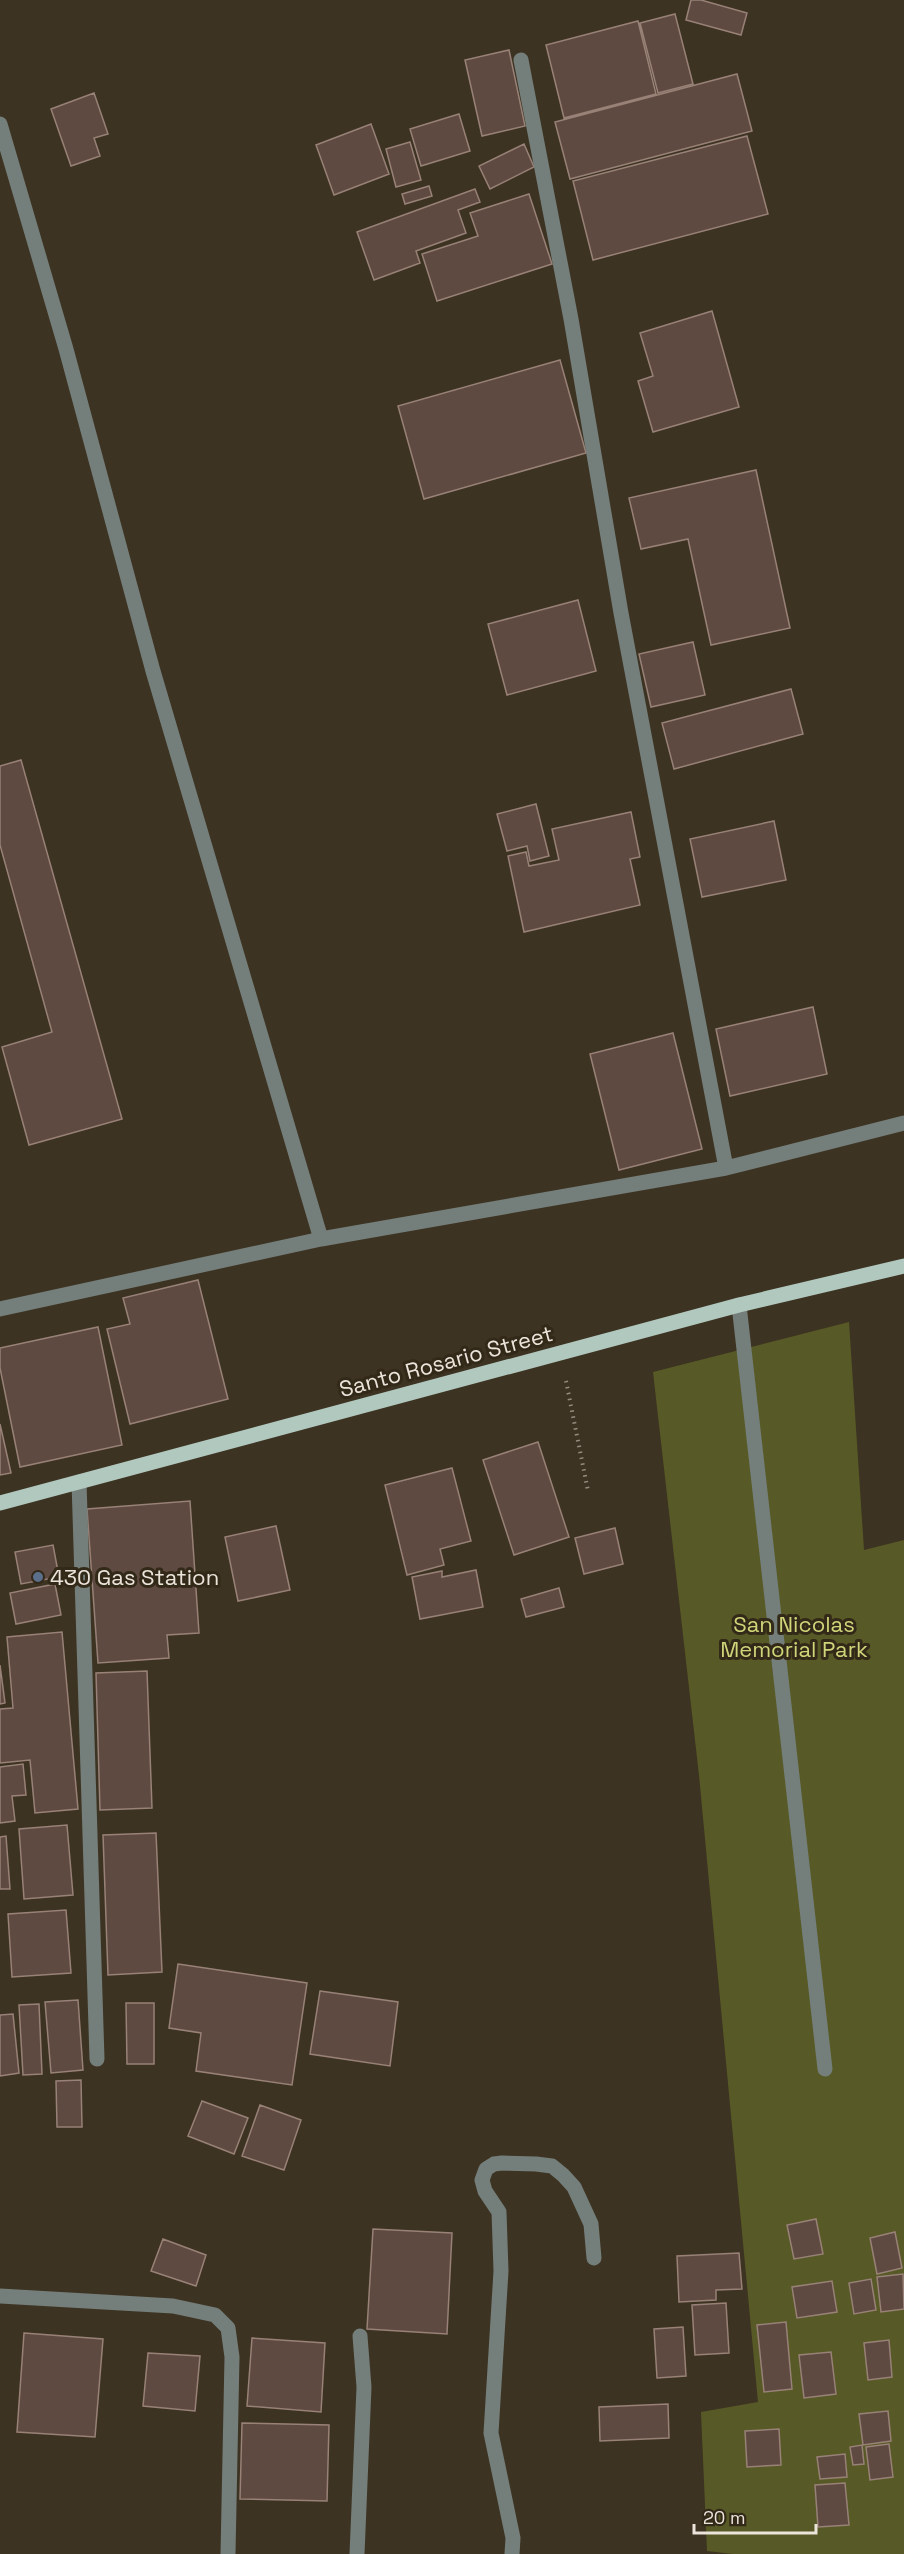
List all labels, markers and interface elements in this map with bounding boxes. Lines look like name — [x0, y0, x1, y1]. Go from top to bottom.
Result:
street label: Santo Rosario Street — [336, 1319, 556, 1403]
place label: 430 Gas Station — [50, 1563, 219, 1591]
marker: 430 Gas Station — [31, 1570, 45, 1584]
park label: San Nicolas Memorial Park — [720, 1610, 868, 1663]
scale bar — [694, 2497, 816, 2535]
text: 20 m — [703, 2506, 746, 2529]

